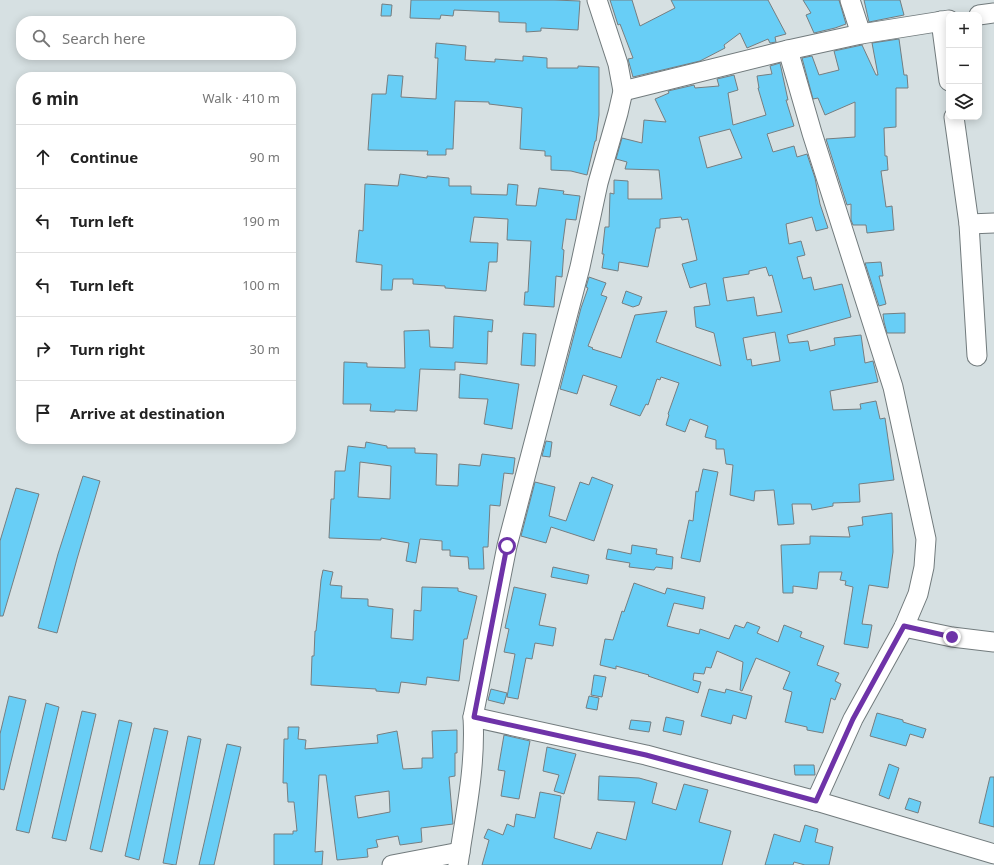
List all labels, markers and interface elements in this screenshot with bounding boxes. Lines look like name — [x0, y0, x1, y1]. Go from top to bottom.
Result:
map controls — [946, 12, 982, 120]
button: + — [946, 12, 982, 48]
search box — [16, 16, 296, 60]
icon: search — [30, 27, 52, 49]
text: Search here — [62, 28, 145, 48]
button: − — [946, 48, 982, 84]
button: layers — [946, 84, 982, 120]
text: 6 min — [32, 87, 79, 110]
text: Walk · 410 m — [202, 89, 280, 107]
icon: ahead — [32, 146, 54, 168]
text: Continue — [70, 147, 138, 167]
text: 90 m — [250, 148, 280, 166]
icon: left — [32, 210, 54, 232]
text: Turn left — [70, 211, 134, 231]
text: 190 m — [242, 212, 280, 230]
icon: left — [32, 274, 54, 296]
text: Turn left — [70, 275, 134, 295]
text: 100 m — [242, 276, 280, 294]
icon: right — [32, 338, 54, 360]
text: Turn right — [70, 339, 145, 359]
text: 30 m — [250, 340, 280, 358]
icon: arrive — [32, 402, 54, 424]
text: Arrive at destination — [70, 403, 225, 423]
route start — [498, 537, 516, 555]
route end — [943, 628, 961, 646]

